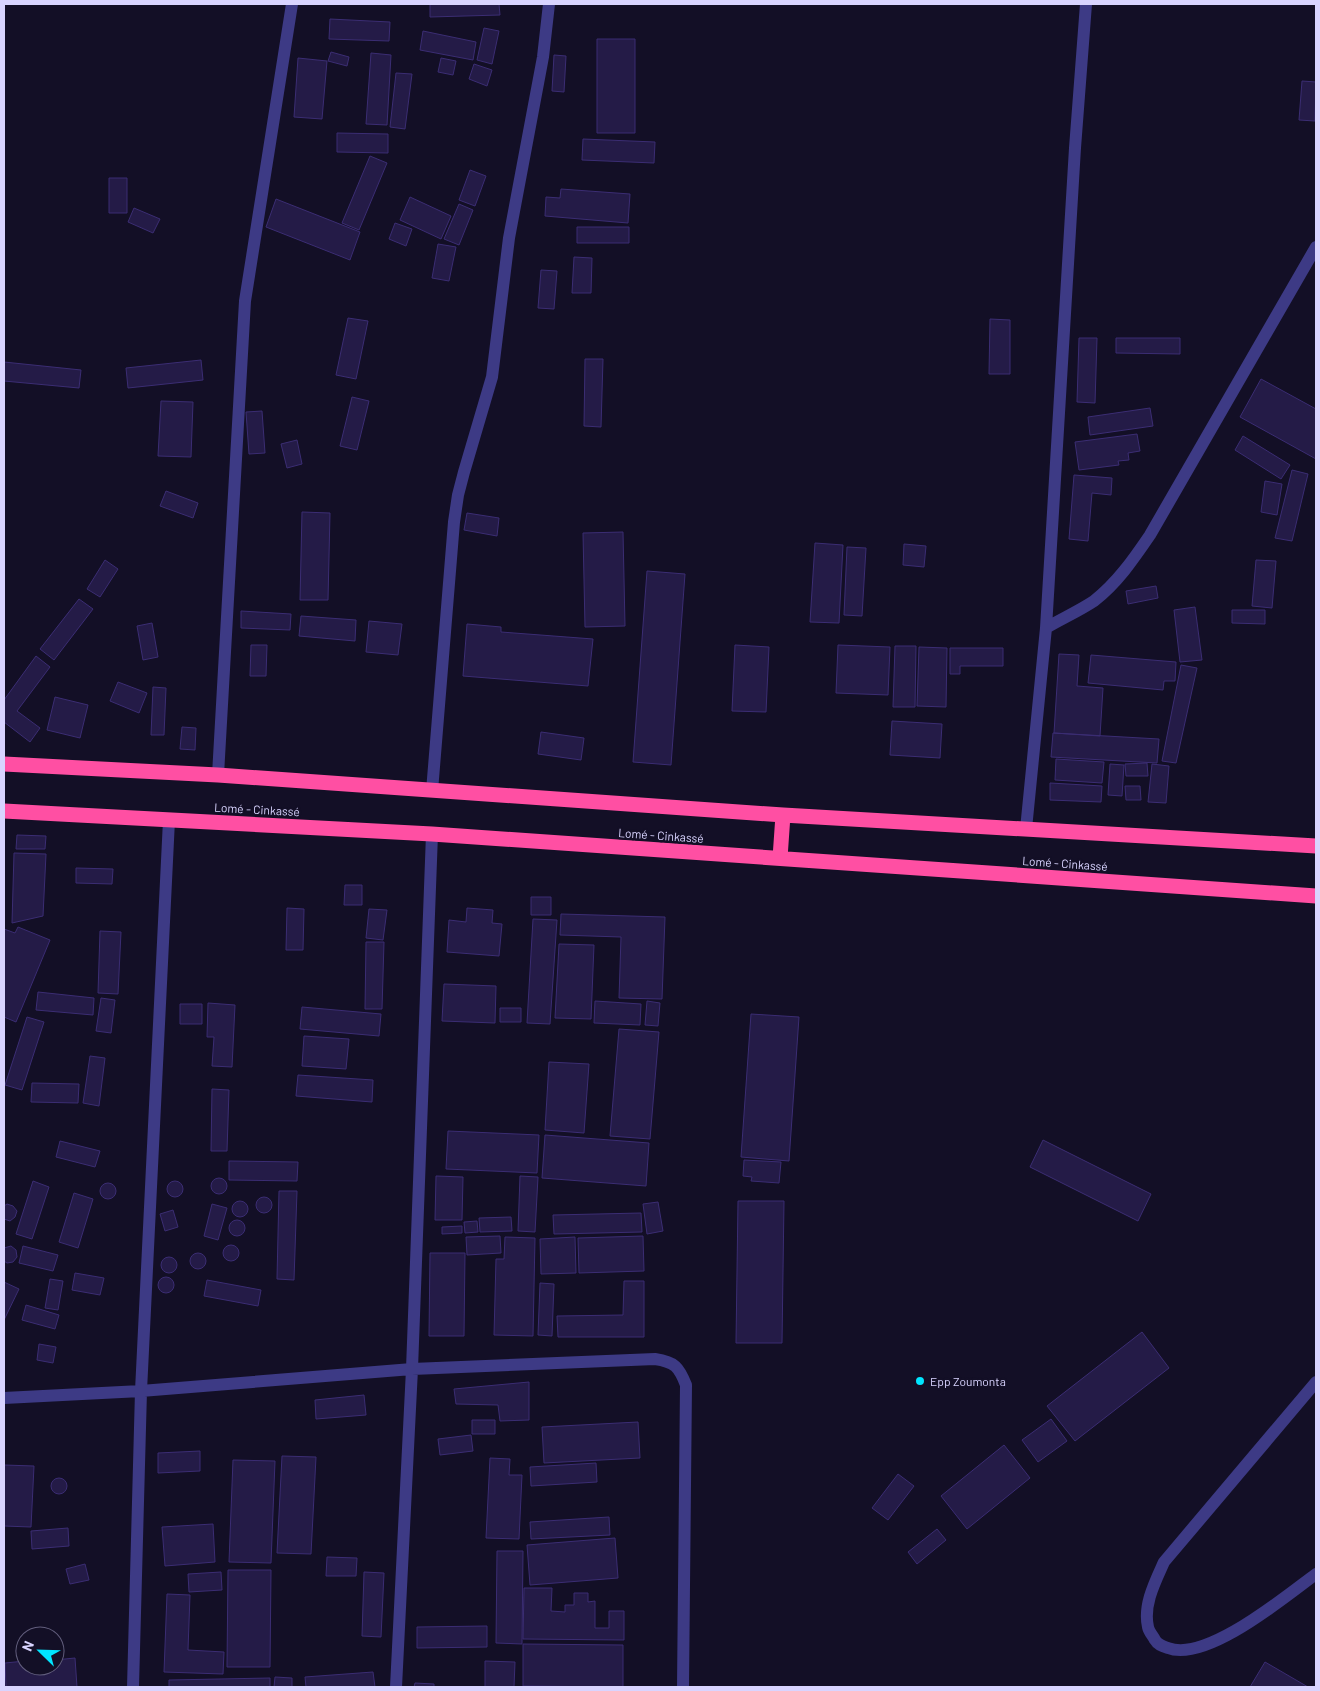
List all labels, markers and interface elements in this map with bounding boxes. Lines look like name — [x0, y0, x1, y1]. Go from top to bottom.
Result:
street label: Lomé - Cinkassé — [214, 800, 300, 818]
street label: Lomé - Cinkassé — [618, 825, 704, 845]
street label: Lomé - Cinkassé — [1022, 853, 1108, 873]
place label: Epp Zoumonta — [930, 1374, 1006, 1388]
marker: Epp Zoumonta — [914, 1375, 926, 1387]
north arrow — [15, 1626, 65, 1676]
text: N — [18, 1638, 37, 1653]

